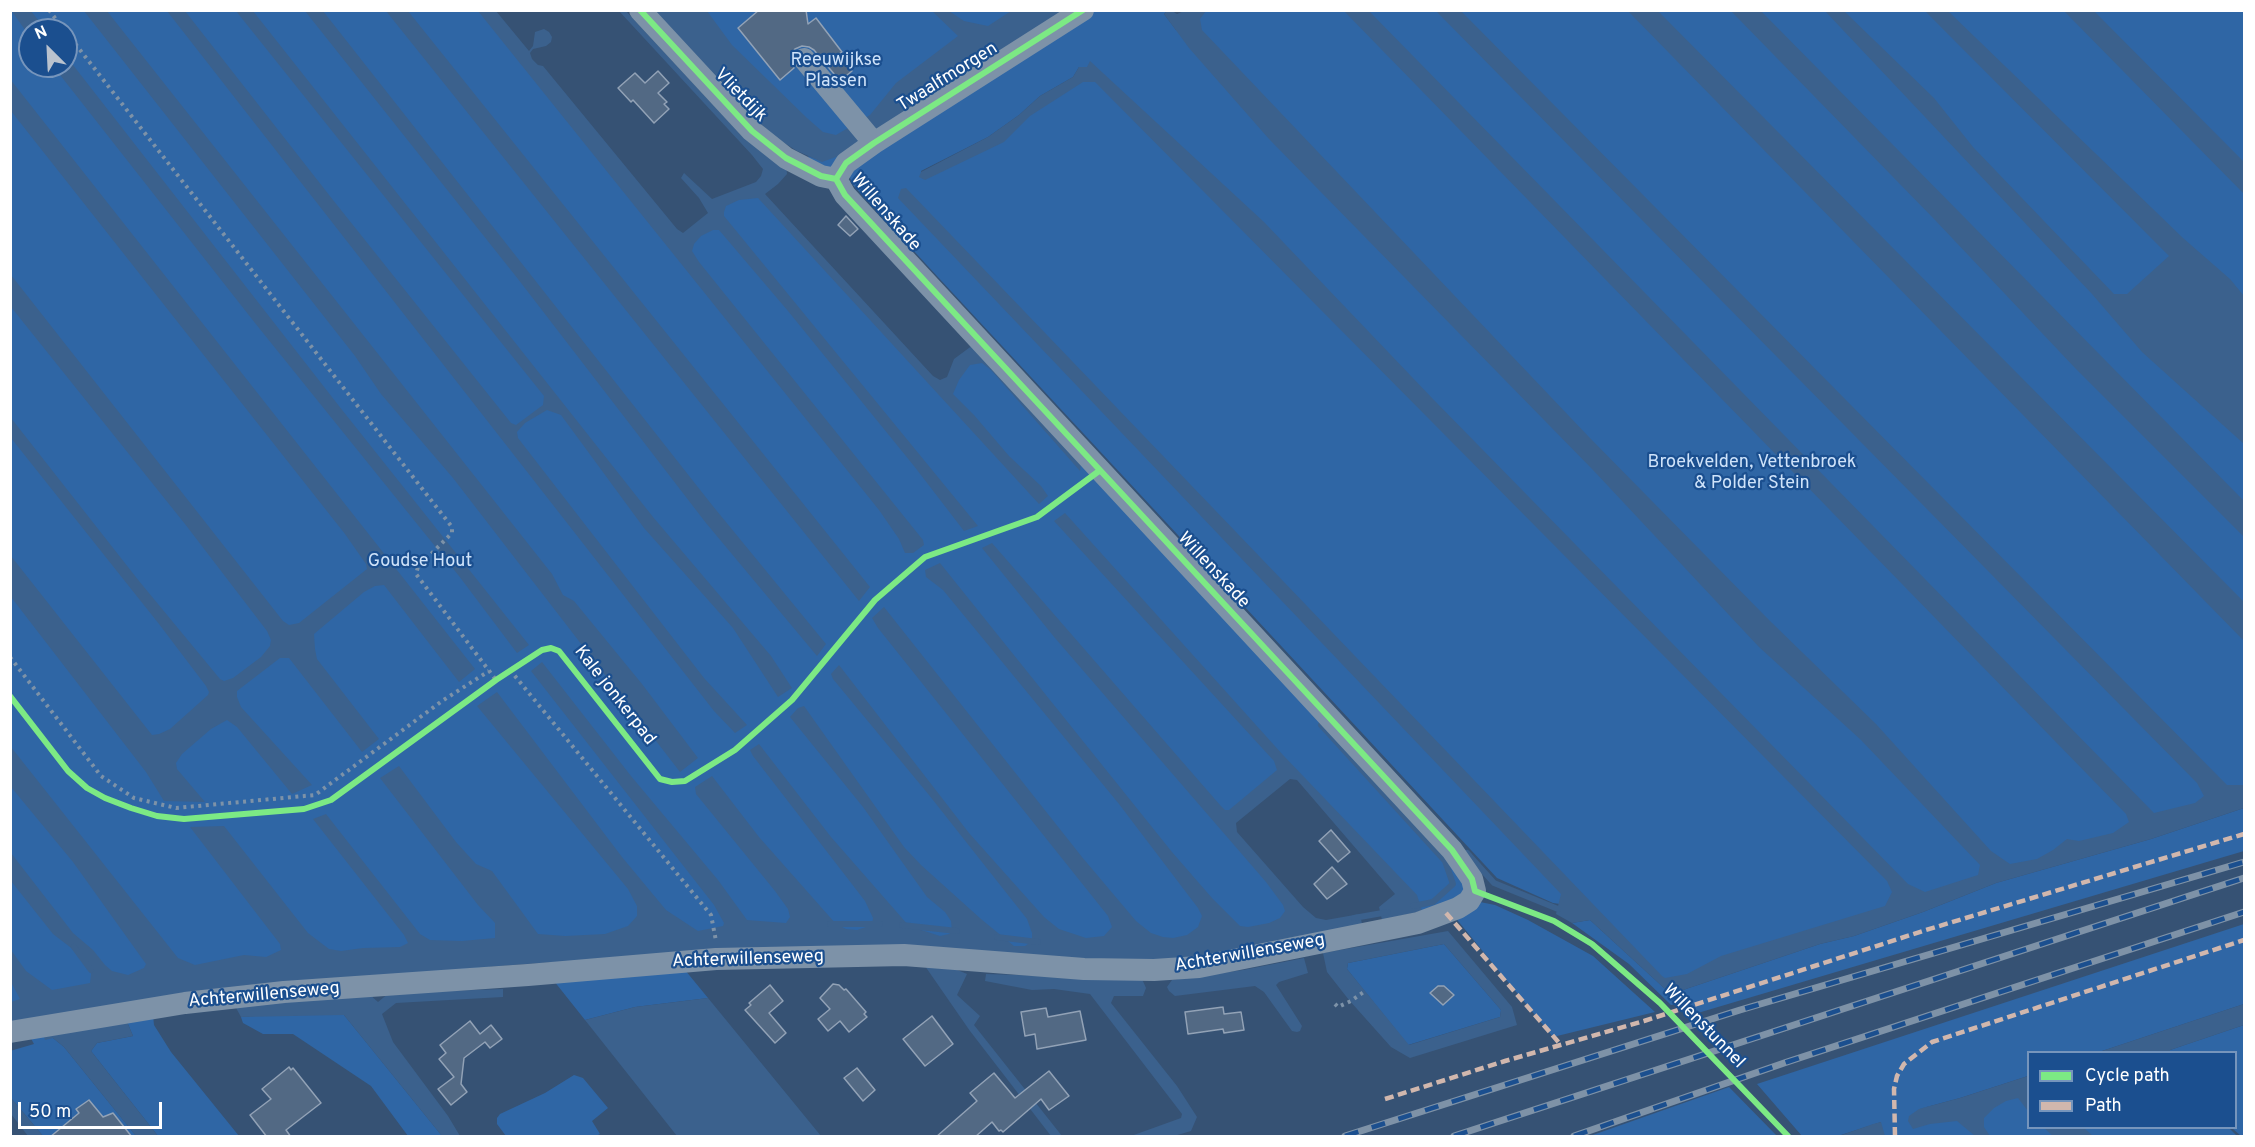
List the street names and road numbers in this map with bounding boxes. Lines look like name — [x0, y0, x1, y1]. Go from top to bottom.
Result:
street label: Twaalfmorgen — [894, 39, 1002, 117]
street label: Vlietdijk — [709, 65, 771, 127]
street label: Willenskade — [845, 170, 925, 256]
street label: Willenskade — [1172, 528, 1254, 614]
street label: Kale jonkerpad — [568, 642, 660, 750]
street label: Achterwillenseweg — [1173, 930, 1327, 978]
street label: Achterwillenseweg — [672, 947, 824, 973]
street label: Achterwillenseweg — [187, 979, 341, 1013]
street label: Willenstunnel — [1657, 980, 1749, 1074]

